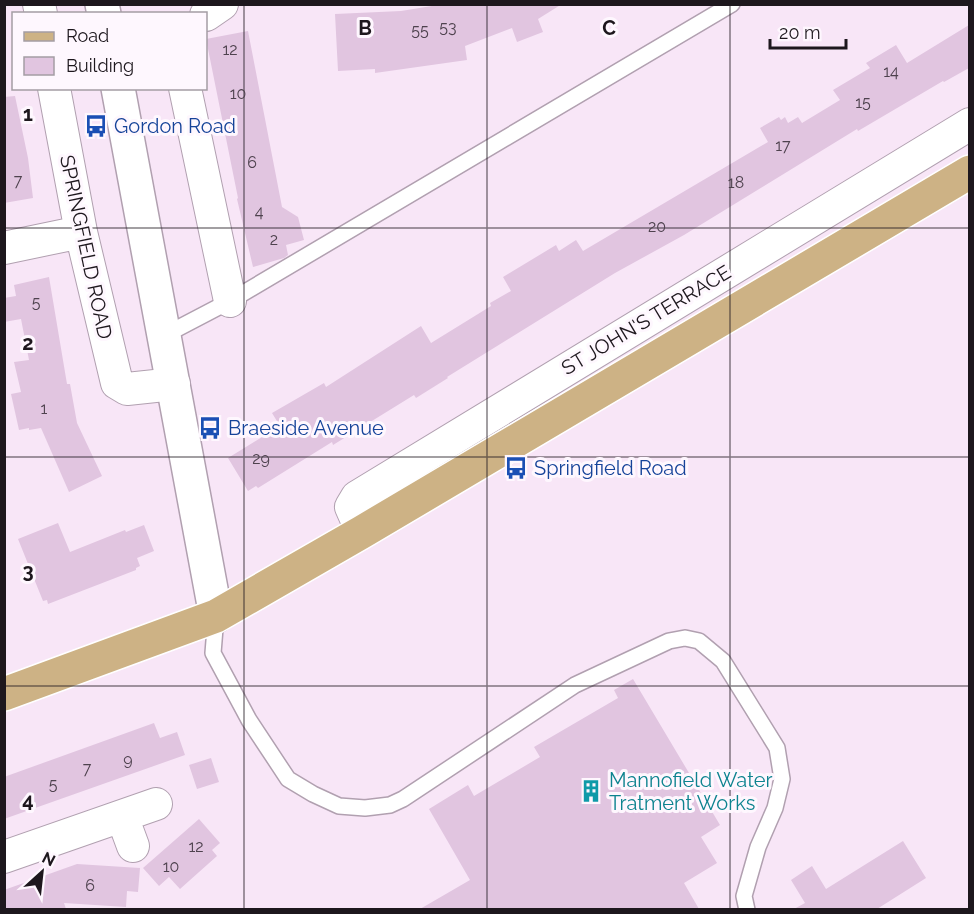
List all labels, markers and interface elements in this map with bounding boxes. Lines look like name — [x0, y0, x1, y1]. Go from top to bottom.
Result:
legend — [12, 12, 207, 90]
scale bar — [770, 12, 846, 50]
text: B — [358, 16, 372, 40]
text: C — [602, 16, 616, 40]
house number: 53 — [439, 18, 457, 37]
house number: 55 — [411, 21, 429, 40]
text: 20 m — [779, 22, 821, 43]
text: Road — [66, 25, 109, 46]
house number: 12 — [222, 40, 238, 59]
text: Building — [66, 55, 134, 76]
house number: 14 — [883, 62, 899, 81]
house number: 10 — [230, 84, 246, 103]
house number: 15 — [855, 93, 871, 112]
text: 1 — [23, 102, 33, 126]
bus stop icon: Gordon Road — [83, 113, 109, 139]
place label: Gordon Road — [114, 114, 236, 138]
house number: 17 — [775, 136, 791, 155]
street label: SPRINGFIELD ROAD — [55, 153, 117, 341]
house number: 6 — [247, 153, 257, 172]
house number: 7 — [14, 171, 23, 190]
house number: 18 — [728, 173, 744, 192]
house number: 4 — [255, 202, 264, 221]
house number: 20 — [648, 217, 666, 236]
house number: 2 — [270, 230, 278, 249]
street label: ST JOHN'S TERRACE — [557, 260, 735, 380]
house number: 5 — [32, 293, 41, 312]
text: 2 — [22, 331, 34, 355]
house number: 1 — [41, 399, 48, 418]
bus stop icon: Braeside Avenue — [197, 415, 223, 441]
place label: Braeside Avenue — [228, 416, 384, 440]
house number: 29 — [252, 449, 270, 468]
bus stop icon: Springfield Road — [503, 455, 529, 481]
place label: Springfield Road — [534, 456, 687, 480]
text: 3 — [22, 559, 34, 583]
house number: 9 — [123, 750, 133, 769]
house number: 7 — [83, 759, 92, 778]
place label: Mannofield Water Tratment Works — [609, 768, 772, 815]
house number: 5 — [49, 775, 58, 794]
building icon: Mannofield Water Tratment Works — [578, 778, 604, 804]
text: 4 — [22, 788, 34, 812]
house number: 12 — [188, 837, 204, 856]
north arrow — [12, 842, 72, 902]
text: N — [39, 848, 58, 870]
house number: 10 — [163, 857, 179, 876]
house number: 6 — [85, 876, 95, 895]

